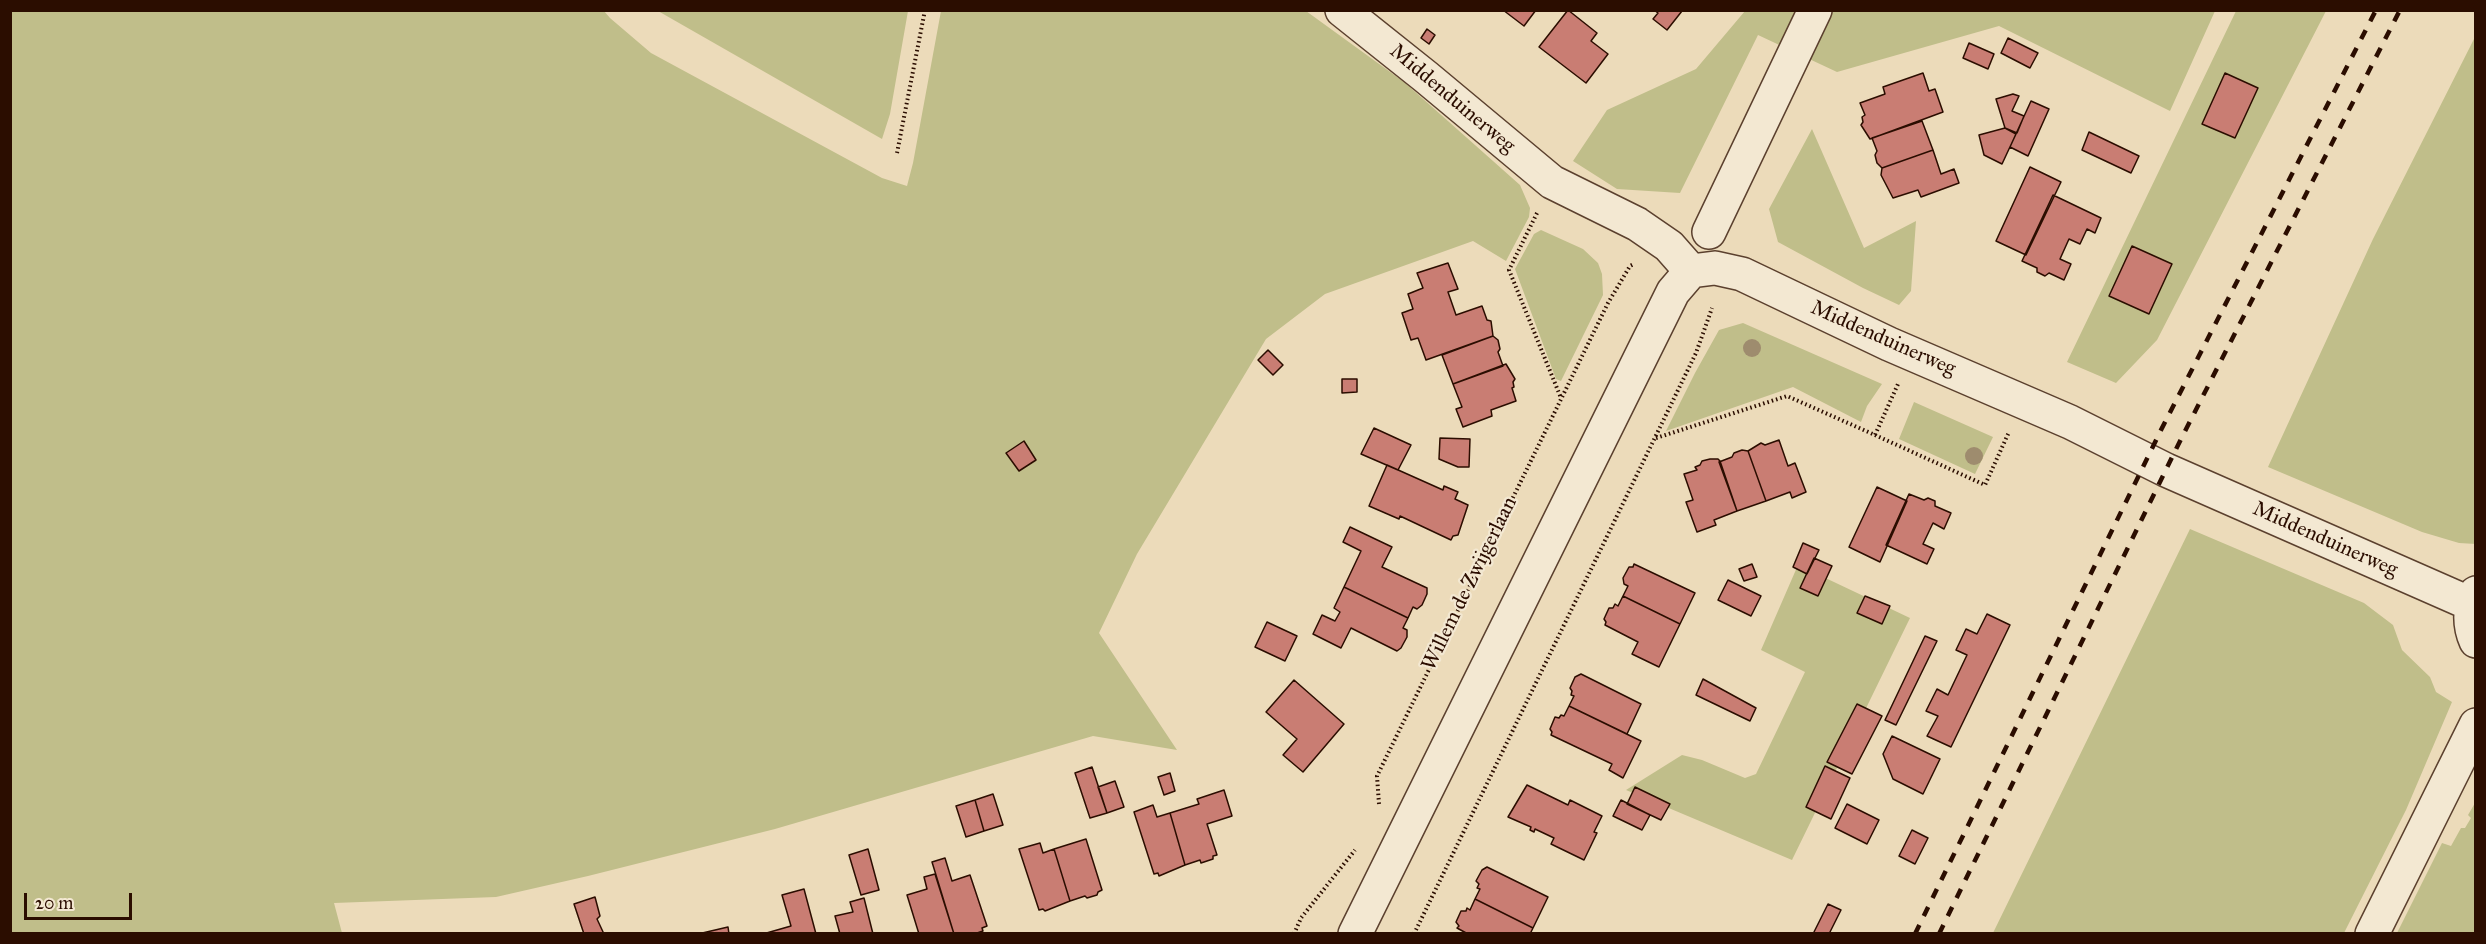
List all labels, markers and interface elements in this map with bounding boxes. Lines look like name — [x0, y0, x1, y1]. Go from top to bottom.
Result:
street label: Middenduinerweg — [1384, 39, 1520, 159]
street label: Middenduinerweg — [1806, 296, 1960, 382]
street label: Willem de Zwijgerlaan — [1417, 493, 1523, 675]
street label: Middenduinerweg — [2248, 497, 2402, 583]
scale bar — [27, 881, 135, 919]
text: 20 m — [35, 892, 73, 914]

